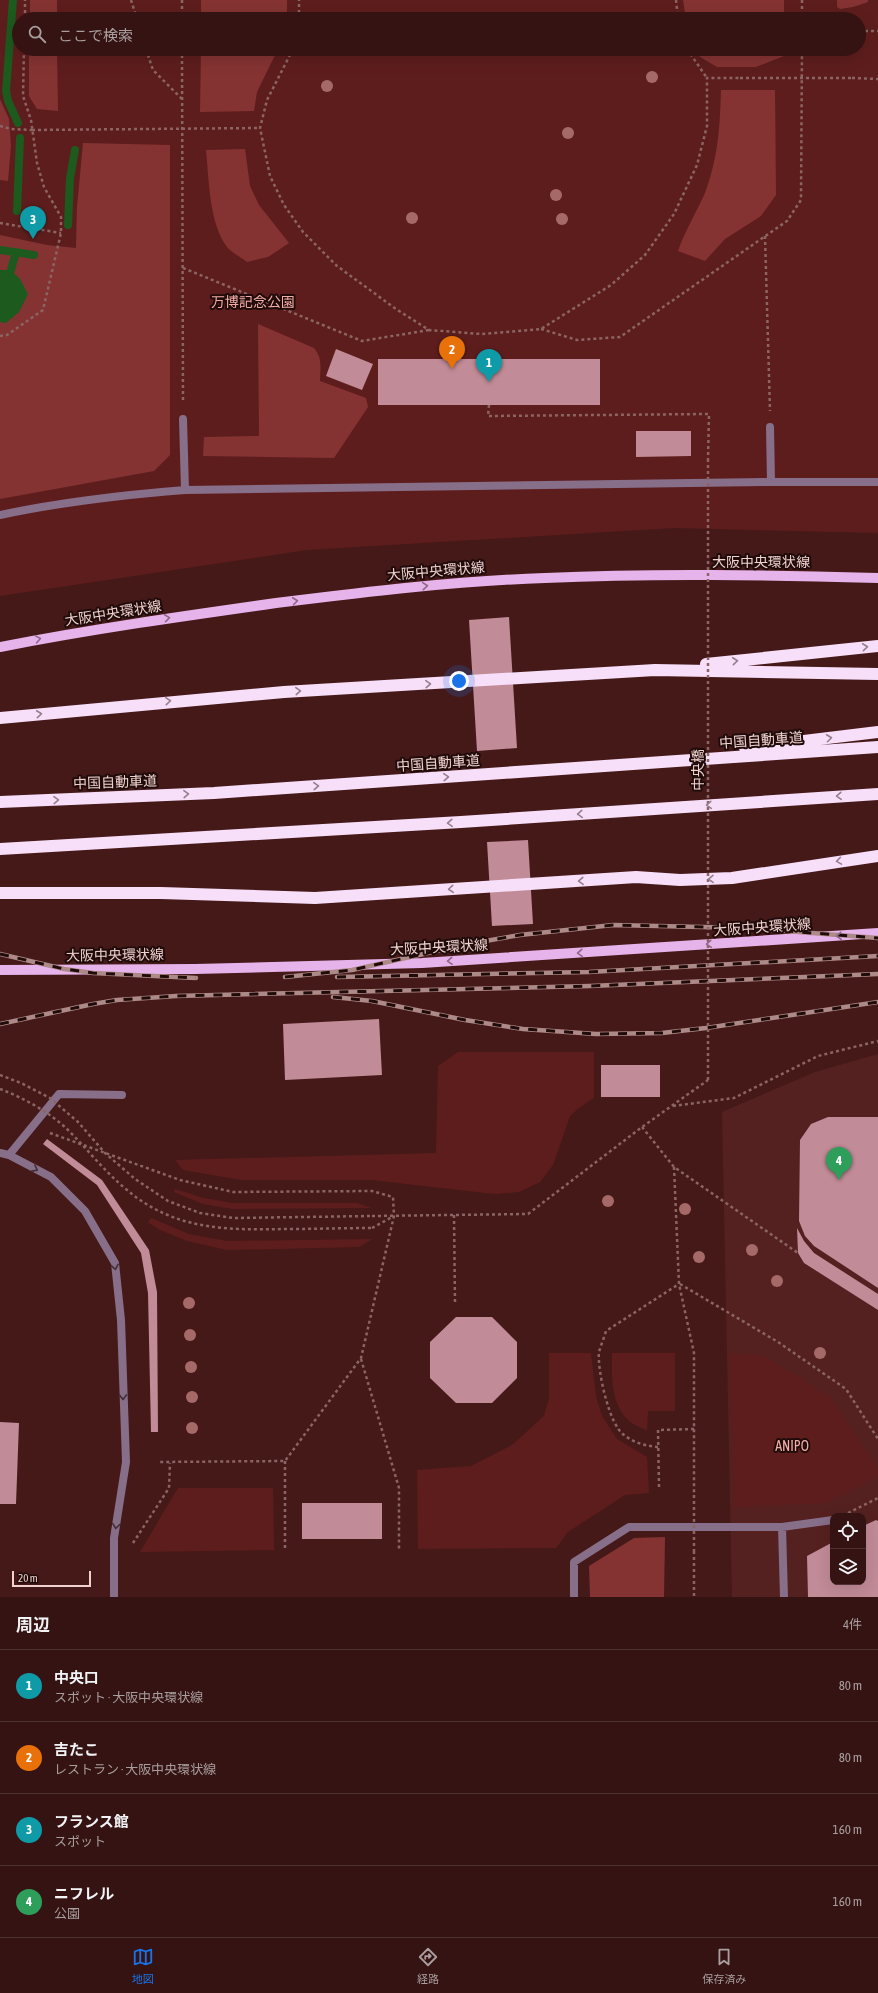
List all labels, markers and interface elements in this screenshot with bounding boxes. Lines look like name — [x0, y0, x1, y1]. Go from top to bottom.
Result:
search box — [12, 12, 866, 56]
icon: search — [26, 23, 48, 45]
text: ここで検索 — [58, 27, 133, 44]
pin: 3 — [20, 206, 46, 239]
park label: 万博記念公園 — [211, 294, 295, 310]
pin: 2 — [439, 336, 465, 369]
pin: 1 — [476, 349, 502, 382]
street label: 大阪中央環状線 — [712, 554, 810, 570]
street label: 大阪中央環状線 — [386, 559, 486, 583]
one-way arrow — [422, 582, 428, 591]
street label: 大阪中央環状線 — [63, 597, 163, 629]
one-way arrow — [292, 597, 298, 606]
one-way arrow — [164, 614, 170, 623]
one-way arrow — [35, 635, 41, 644]
one-way arrow — [862, 643, 868, 652]
one-way arrow — [732, 657, 738, 666]
your location — [449, 671, 469, 691]
one-way arrow — [425, 680, 431, 689]
one-way arrow — [295, 687, 301, 695]
one-way arrow — [165, 697, 171, 706]
one-way arrow — [36, 710, 42, 719]
street label: 中国自動車道 — [719, 729, 803, 751]
one-way arrow — [825, 734, 832, 743]
street label: 中央橋 — [690, 749, 706, 791]
street label: 中国自動車道 — [396, 752, 480, 774]
street label: 中国自動車道 — [73, 773, 157, 791]
one-way arrow — [443, 773, 449, 782]
one-way arrow — [313, 782, 319, 791]
one-way arrow — [183, 790, 189, 799]
one-way arrow — [836, 792, 842, 801]
one-way arrow — [53, 795, 59, 804]
one-way arrow — [706, 801, 712, 810]
one-way arrow — [577, 810, 583, 819]
one-way arrow — [447, 818, 453, 827]
one-way arrow — [836, 856, 842, 865]
one-way arrow — [708, 875, 714, 883]
one-way arrow — [578, 876, 584, 885]
one-way arrow — [448, 885, 454, 894]
street label: 大阪中央環状線 — [713, 916, 811, 938]
one-way arrow — [836, 932, 842, 941]
street label: 大阪中央環状線 — [390, 936, 488, 958]
one-way arrow — [706, 940, 712, 949]
street label: 大阪中央環状線 — [66, 946, 164, 964]
one-way arrow — [577, 948, 583, 957]
one-way arrow — [447, 957, 453, 965]
pin: 4 — [826, 1147, 852, 1180]
one-way arrow — [31, 1164, 39, 1171]
one-way arrow — [110, 1264, 118, 1271]
one-way arrow — [119, 1394, 128, 1400]
park label: ANIPO — [775, 1438, 809, 1454]
map controls — [830, 1513, 866, 1585]
button: locate — [830, 1513, 866, 1549]
one-way arrow — [112, 1523, 121, 1529]
button: layers — [830, 1549, 866, 1585]
scale bar — [12, 1569, 91, 1588]
text: 20 m — [18, 1572, 38, 1584]
text: 周辺 — [16, 1615, 50, 1635]
text: 4件 — [843, 1617, 862, 1632]
text: 中央口 — [54, 1669, 99, 1686]
text: 1 — [26, 1678, 32, 1693]
text: 80 m — [839, 1678, 862, 1693]
text: スポット · 大阪中央環状線 — [54, 1690, 203, 1705]
text: 吉たこ — [54, 1741, 99, 1758]
text: 2 — [26, 1750, 32, 1765]
text: 80 m — [839, 1750, 862, 1765]
text: レストラン · 大阪中央環状線 — [54, 1762, 216, 1777]
text: フランス館 — [54, 1813, 129, 1830]
text: 3 — [26, 1822, 32, 1837]
text: 160 m — [833, 1822, 862, 1837]
text: スポット — [54, 1834, 106, 1849]
text: ニフレル — [54, 1885, 114, 1902]
text: 4 — [26, 1894, 32, 1909]
text: 160 m — [833, 1894, 862, 1909]
text: 公園 — [54, 1906, 80, 1921]
tab: 地図 — [132, 1946, 154, 1986]
tab: 経路 — [417, 1946, 439, 1986]
tab: 保存済み — [702, 1946, 746, 1986]

